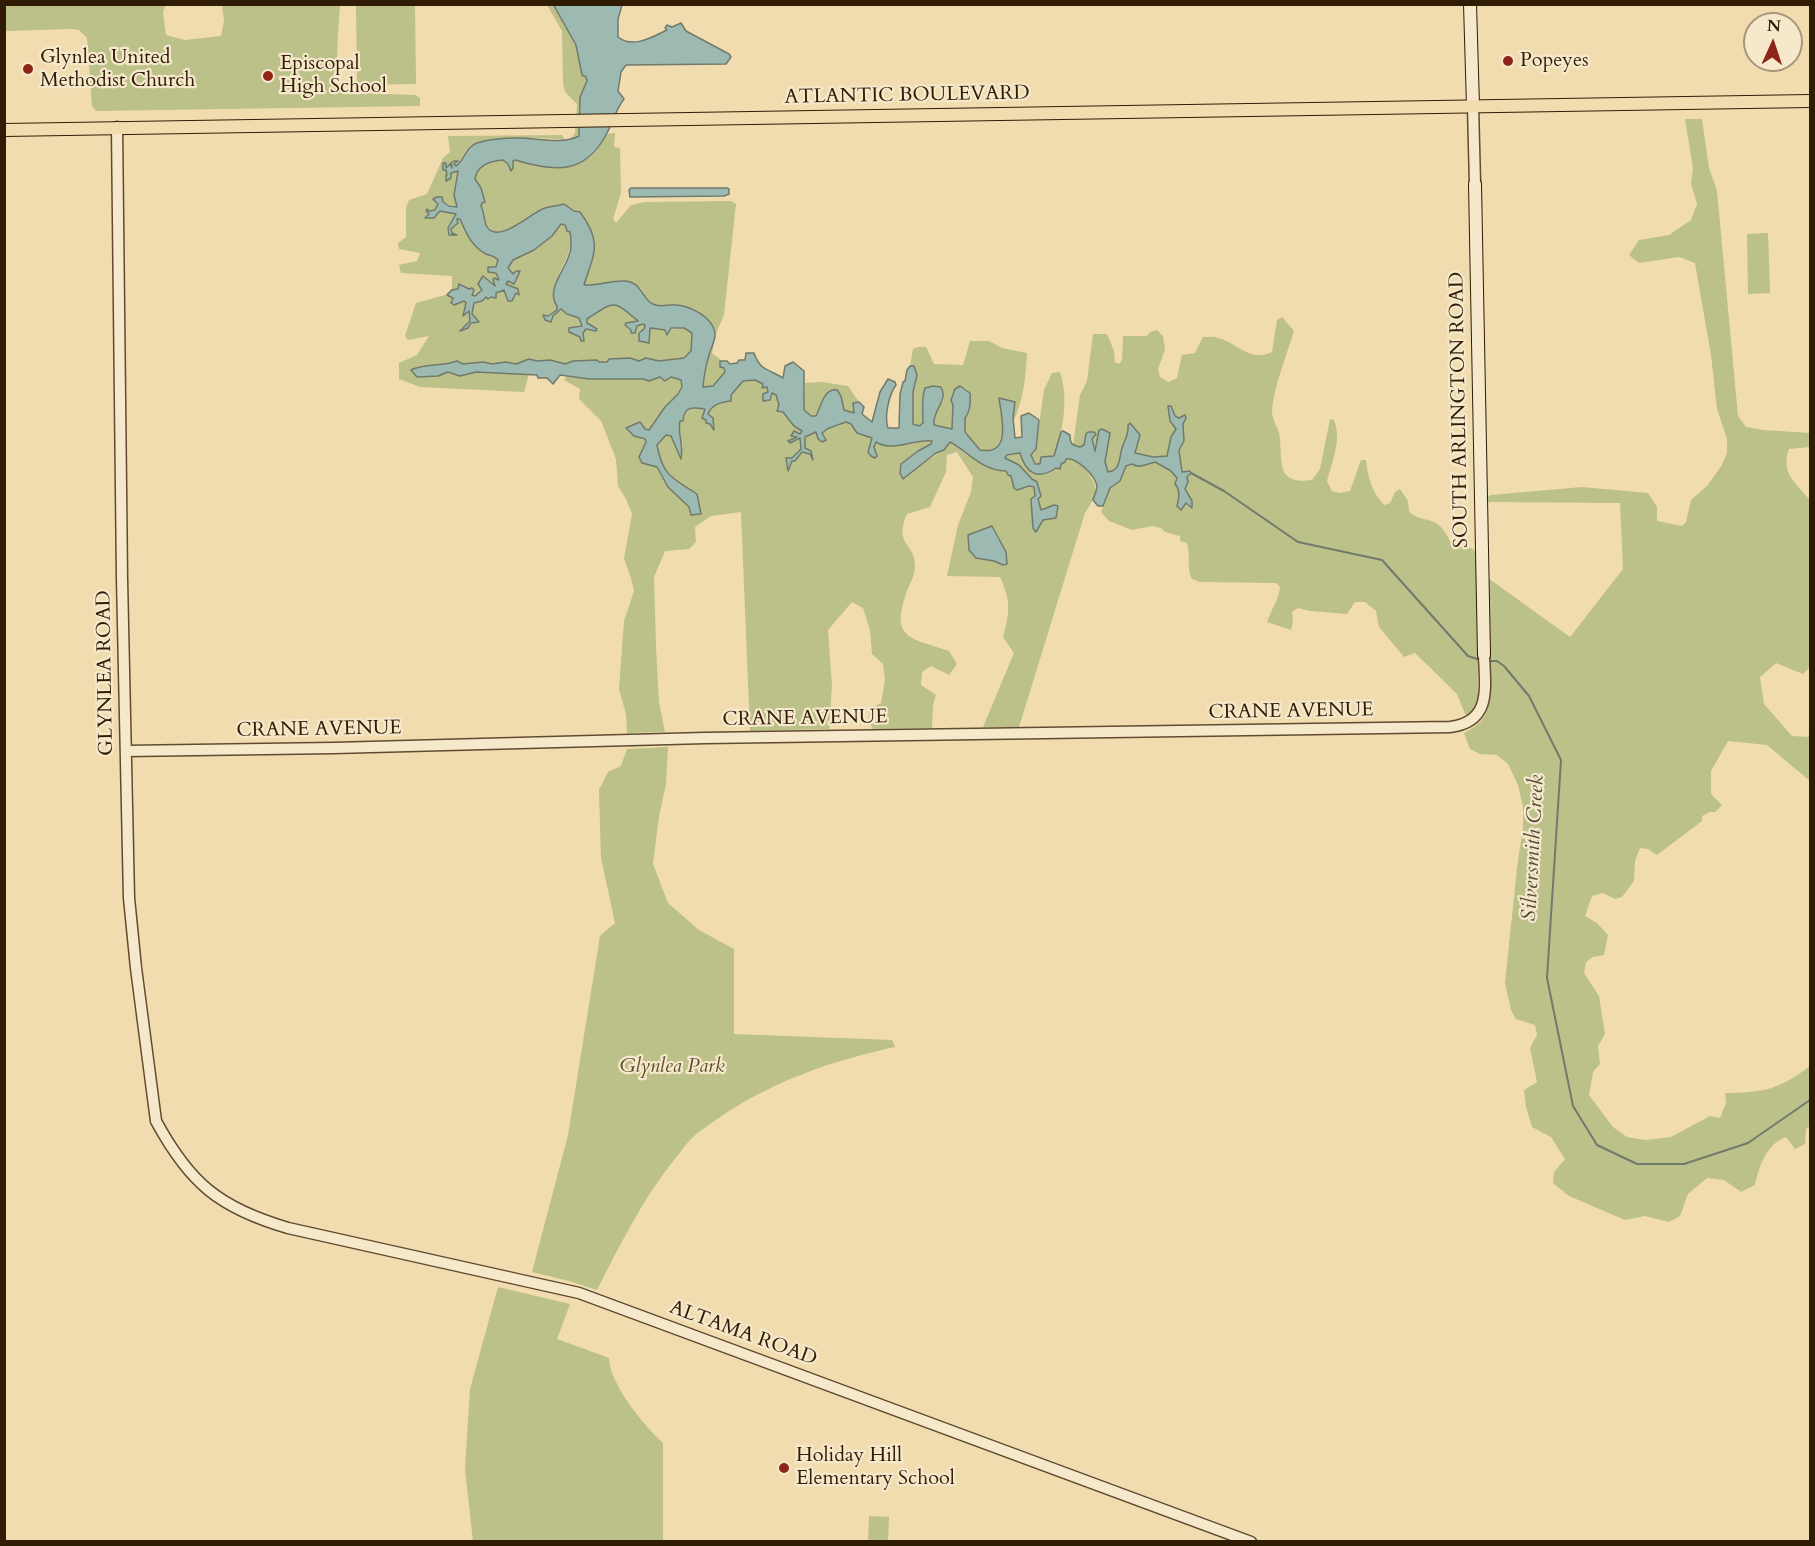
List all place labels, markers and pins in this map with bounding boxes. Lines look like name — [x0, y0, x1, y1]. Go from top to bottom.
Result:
place label: Glynlea United Methodist Church — [40, 46, 195, 93]
place label: Popeyes — [1520, 49, 1589, 73]
place label: Episcopal High School — [280, 52, 387, 99]
marker: Popeyes — [1501, 54, 1515, 68]
marker: Glynlea United Methodist Church — [21, 62, 35, 76]
marker: Episcopal High School — [261, 69, 275, 83]
place label: Holiday Hill Elementary School — [796, 1444, 955, 1491]
marker: Holiday Hill Elementary School — [777, 1461, 791, 1475]

